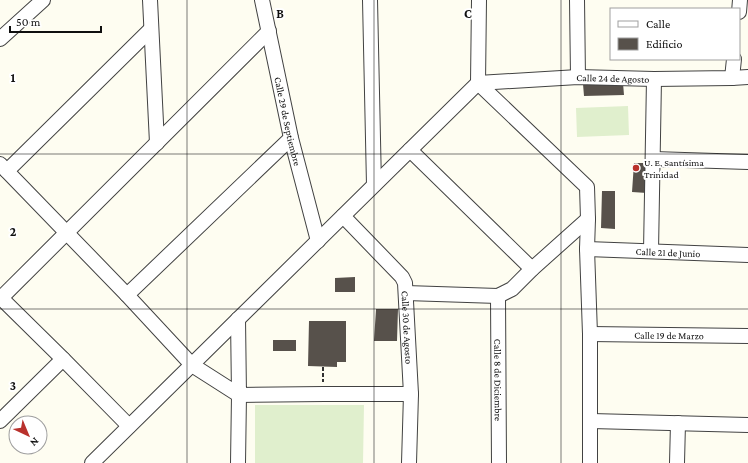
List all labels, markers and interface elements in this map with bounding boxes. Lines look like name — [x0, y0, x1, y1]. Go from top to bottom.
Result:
text: B — [276, 6, 284, 21]
text: C — [464, 6, 472, 21]
scale bar — [10, 8, 101, 34]
legend — [610, 8, 740, 60]
text: 50 m — [16, 15, 41, 29]
text: Calle — [646, 17, 670, 31]
text: Edificio — [646, 37, 683, 51]
text: 1 — [11, 70, 16, 85]
street label: Calle 24 de Agosto — [576, 71, 649, 84]
street label: Calle 29 de Septiembre — [273, 76, 304, 168]
place label: U. E. Santísima Trinidad — [644, 157, 704, 180]
marker: U. E. Santísima Trinidad — [631, 163, 641, 173]
text: 2 — [10, 224, 17, 239]
street label: Calle 21 de Junio — [635, 245, 701, 259]
street label: Calle 30 de Agosto — [400, 290, 415, 364]
street label: Calle 19 de Marzo — [634, 329, 704, 341]
street label: Calle 8 de Diciembre — [493, 339, 504, 422]
text: 3 — [10, 378, 16, 393]
north arrow — [8, 415, 48, 455]
text: N — [28, 435, 42, 449]

